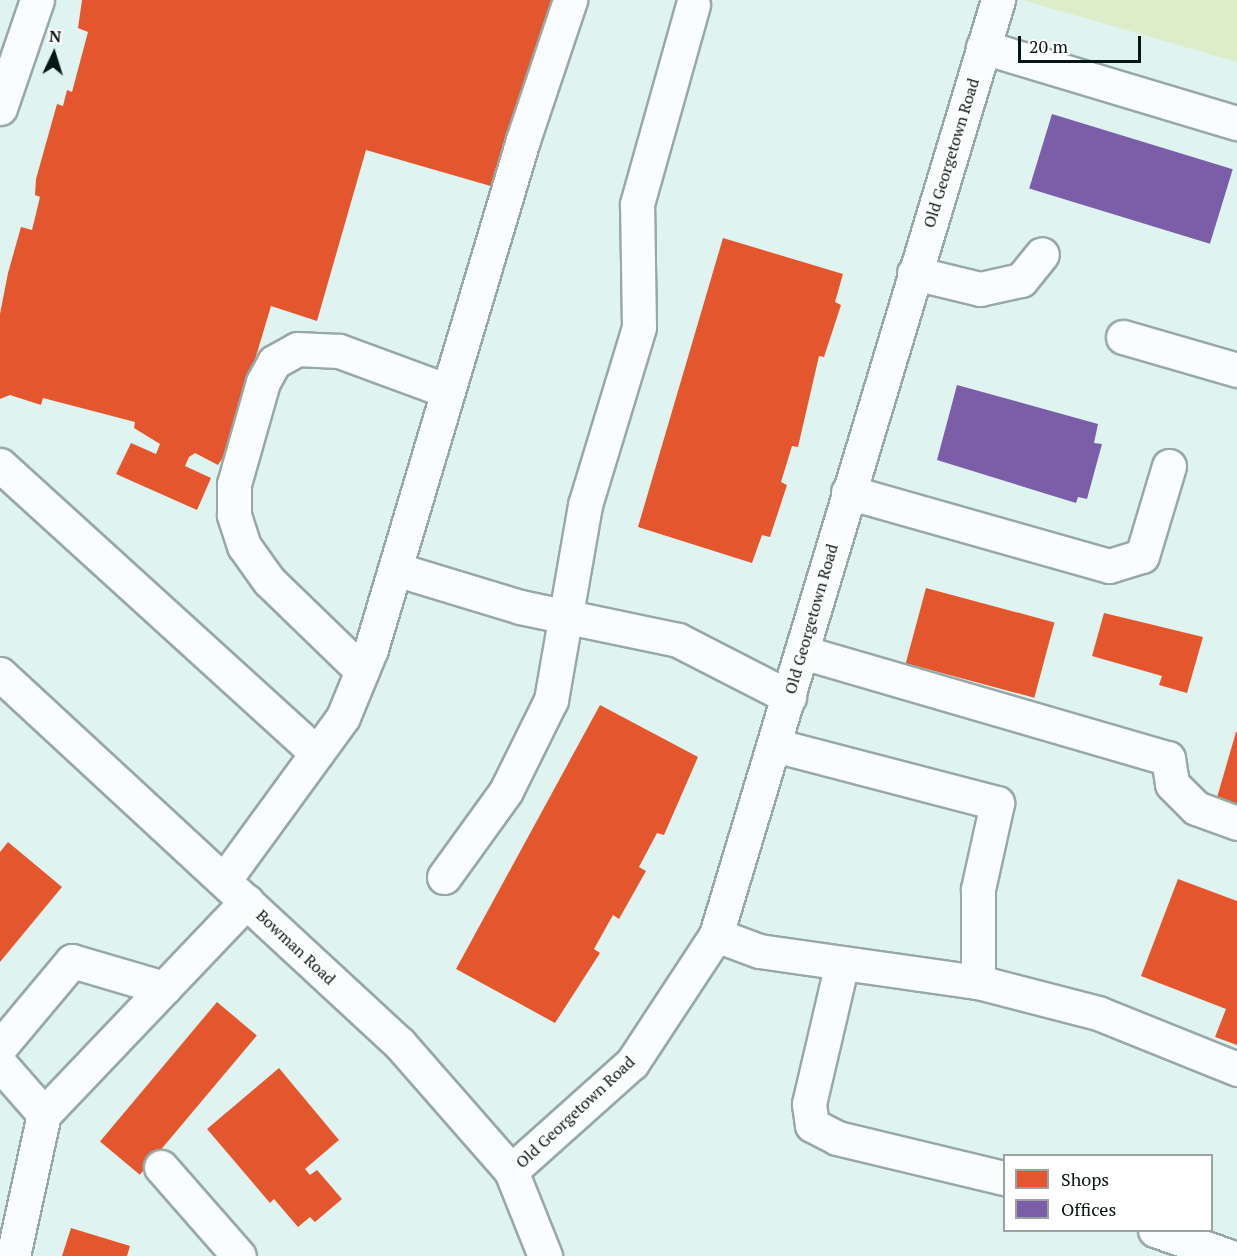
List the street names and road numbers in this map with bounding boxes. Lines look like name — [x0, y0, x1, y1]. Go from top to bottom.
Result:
street label: Old Georgetown Road — [919, 76, 983, 230]
street label: Old Georgetown Road — [780, 542, 842, 696]
street label: Bowman Road — [252, 905, 340, 989]
street label: Old Georgetown Road — [512, 1052, 638, 1172]

